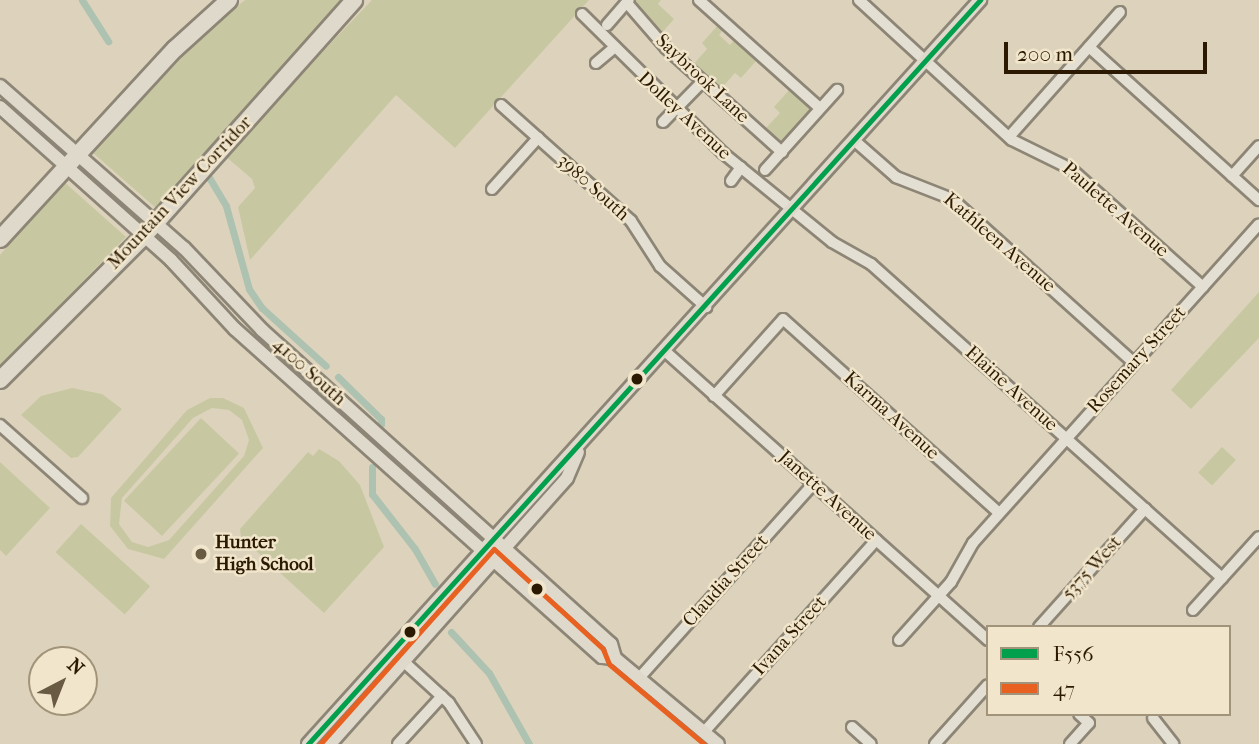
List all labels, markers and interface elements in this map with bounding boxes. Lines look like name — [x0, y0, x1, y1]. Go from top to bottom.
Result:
scale bar — [1007, 28, 1210, 72]
street label: Saybrook Lane — [650, 30, 754, 128]
text: 200 m — [1017, 42, 1073, 66]
street label: Dolley Avenue — [633, 67, 735, 165]
street label: Mountain View Corridor — [103, 111, 257, 275]
street label: 3980 South — [552, 150, 634, 226]
street label: Paulette Avenue — [1057, 158, 1173, 262]
street label: Kathleen Avenue — [938, 188, 1060, 298]
street label: Rosemary Street — [1083, 302, 1191, 418]
street label: 4100 South — [268, 333, 350, 411]
street label: Elaine Avenue — [960, 341, 1062, 437]
street label: Karma Avenue — [838, 367, 944, 465]
unlabelled marker — [630, 372, 644, 386]
street label: Janette Avenue — [773, 446, 881, 546]
street label: Claudia Street — [679, 530, 773, 632]
street label: 5375 West — [1057, 531, 1127, 605]
place label: Hunter High School — [215, 532, 314, 576]
marker: Hunter High School — [193, 546, 209, 562]
unlabelled marker — [530, 582, 544, 596]
street label: Ivana Street — [748, 592, 832, 680]
unlabelled marker — [403, 625, 417, 639]
legend — [986, 625, 1231, 716]
text: F556 — [1053, 642, 1094, 666]
north arrow — [28, 646, 98, 716]
text: N — [63, 654, 88, 680]
text: 47 — [1053, 677, 1075, 701]

